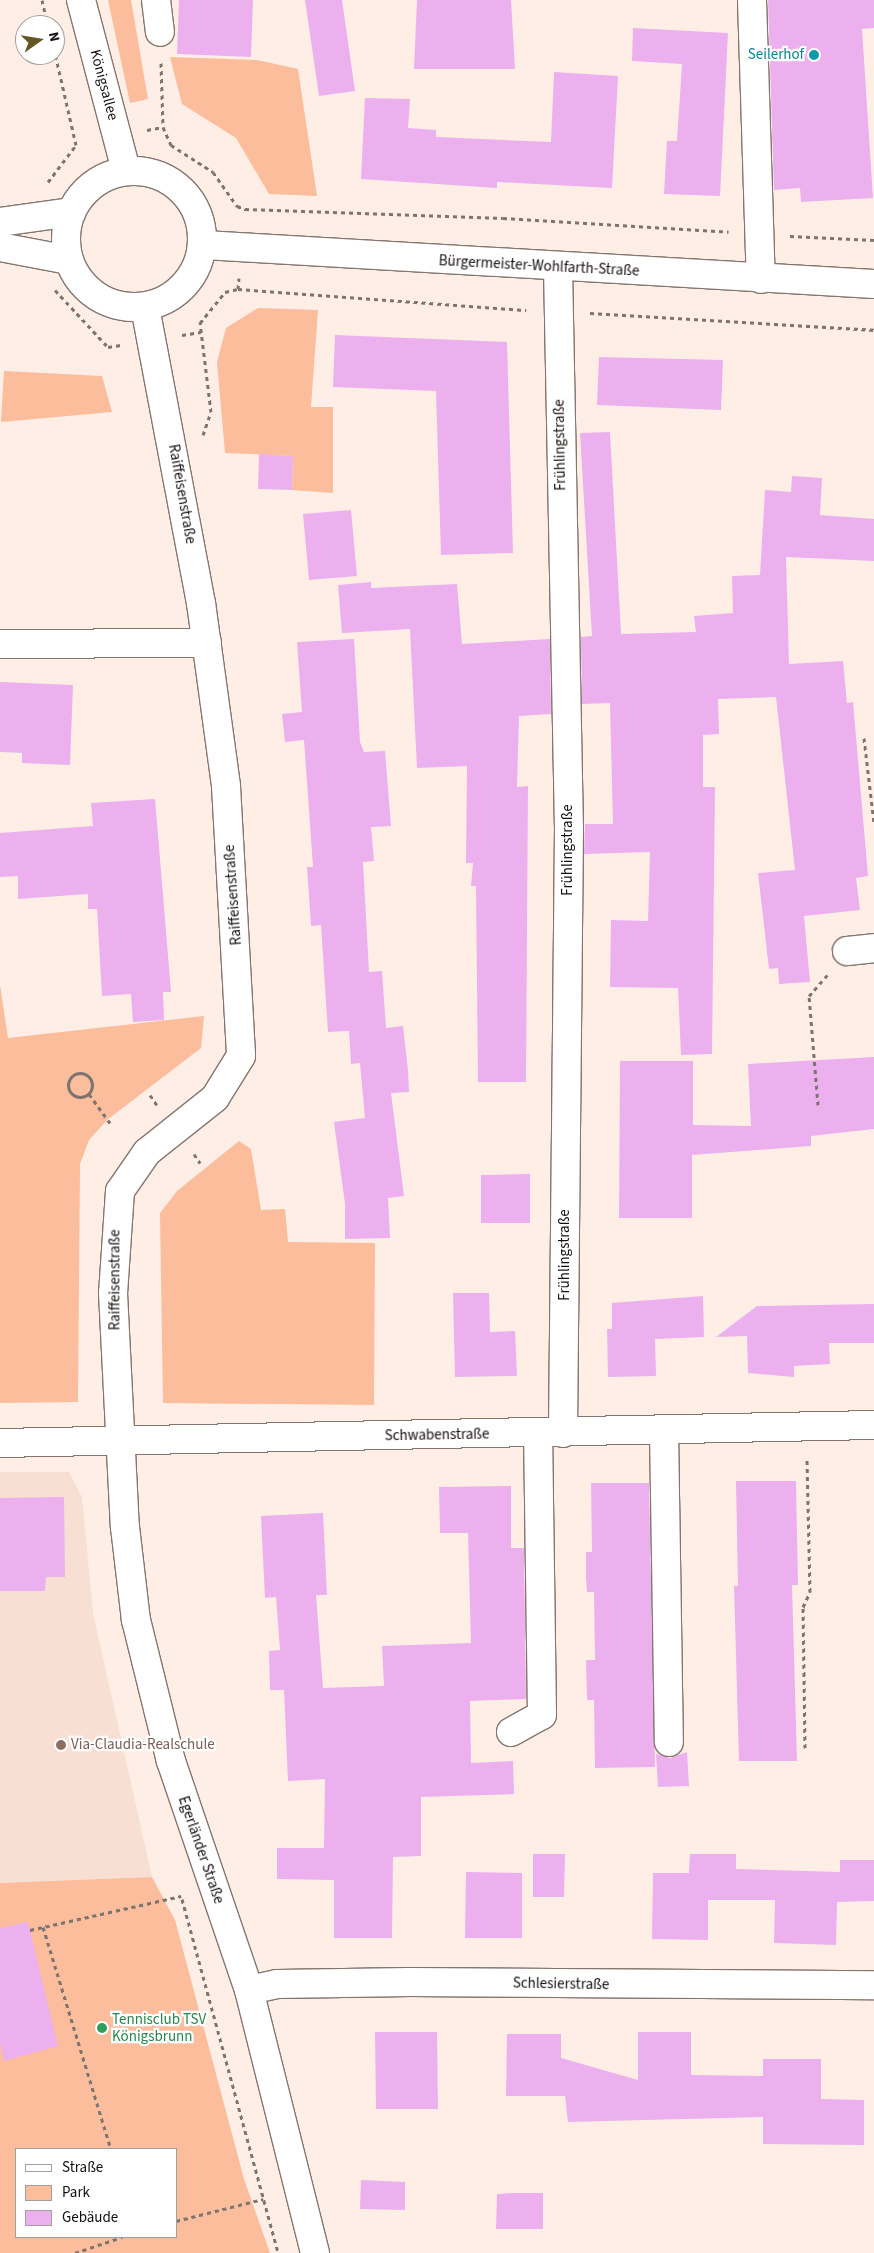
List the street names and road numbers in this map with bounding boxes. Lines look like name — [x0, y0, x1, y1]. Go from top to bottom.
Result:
street label: Königsallee — [86, 48, 122, 122]
street label: Bürgermeister-Wohlfarth-Straße — [438, 252, 640, 280]
street label: Frühlingstraße — [550, 399, 570, 491]
street label: Raiffeisenstraße — [164, 443, 200, 545]
street label: Frühlingstraße — [559, 804, 577, 896]
street label: Raiffeisenstraße — [221, 844, 245, 946]
street label: Frühlingstraße — [556, 1209, 574, 1301]
street label: Raiffeisenstraße — [106, 1230, 124, 1330]
street label: Schwabenstraße — [385, 1425, 489, 1445]
street label: Egerländer Straße — [174, 1794, 228, 1906]
street label: Schlesierstraße — [513, 1974, 609, 1994]

